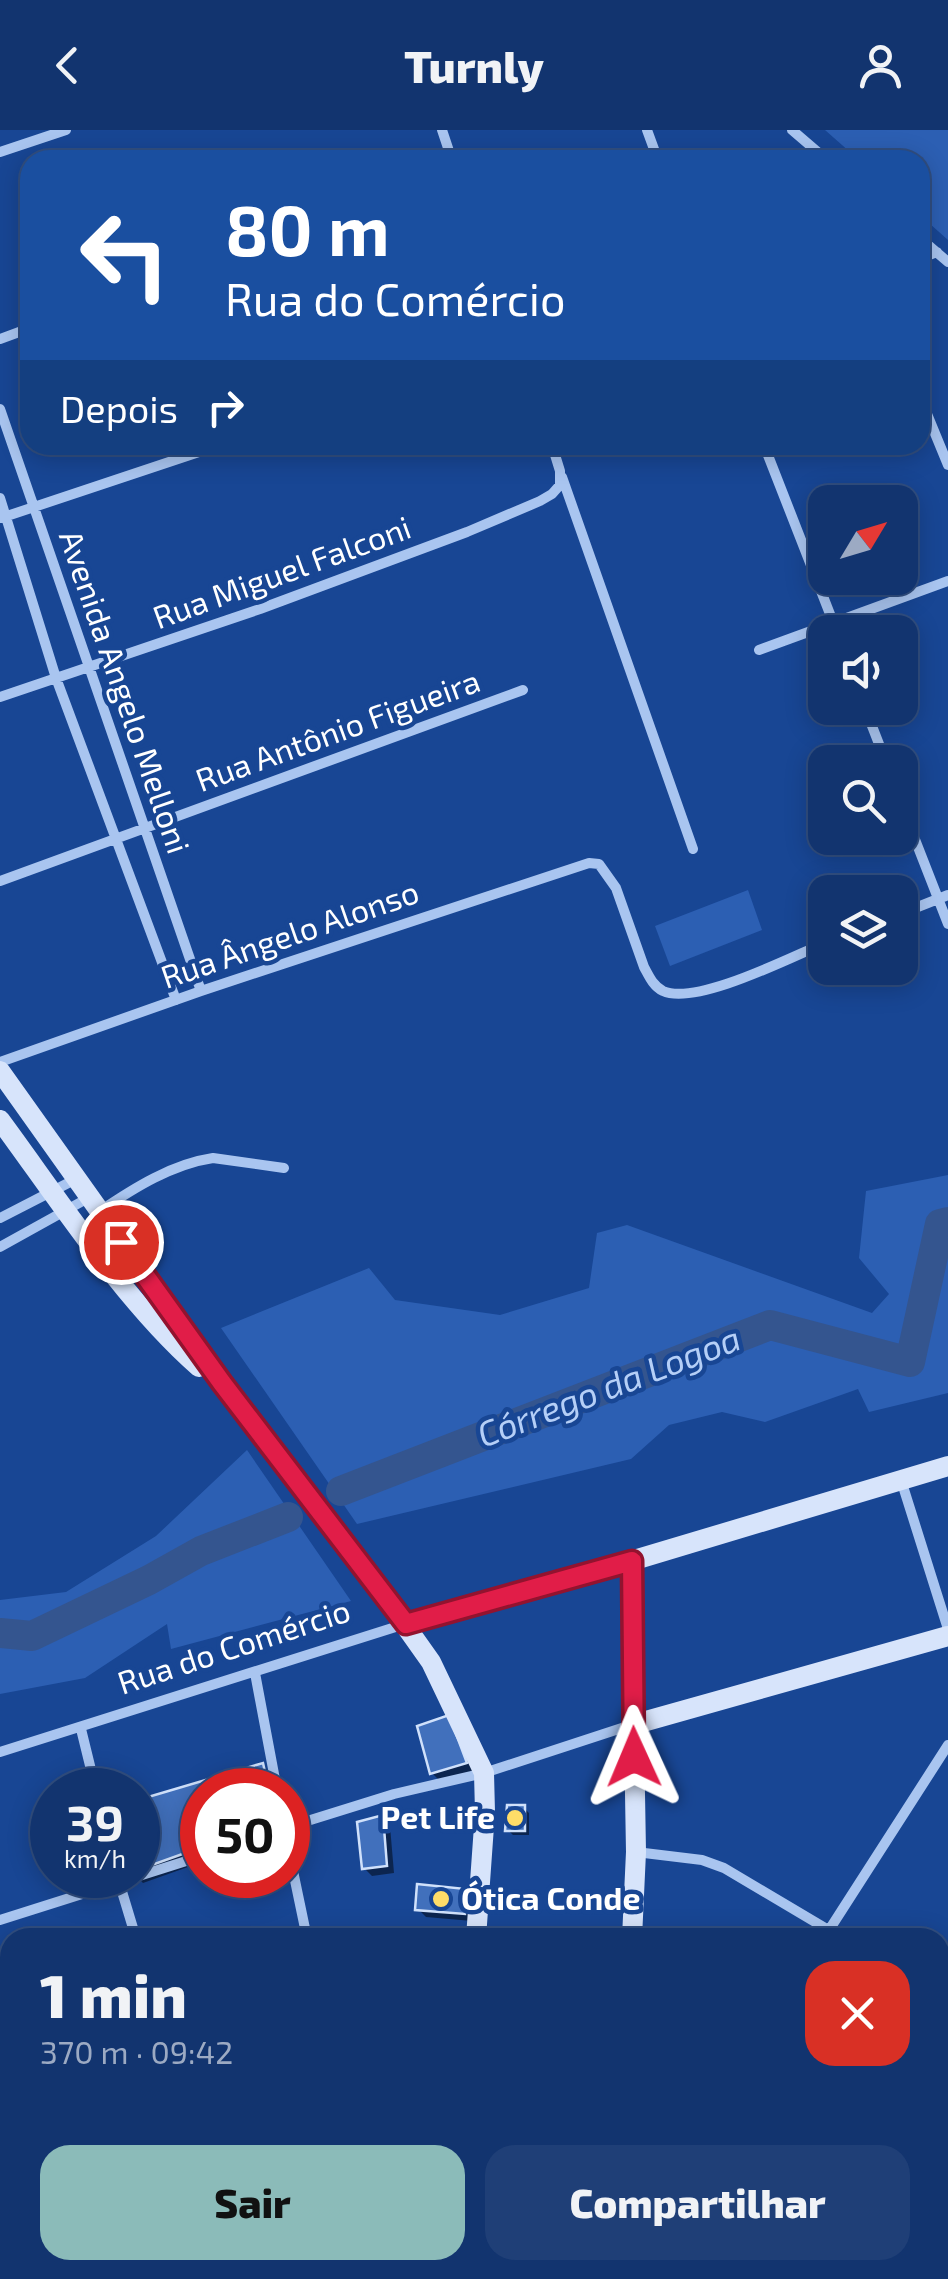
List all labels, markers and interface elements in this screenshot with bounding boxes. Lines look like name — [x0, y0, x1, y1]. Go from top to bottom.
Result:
icon: back — [40, 38, 95, 93]
text: Turnly — [404, 38, 544, 92]
icon: person — [853, 38, 908, 93]
text: 80 m — [225, 186, 390, 270]
icon: left — [60, 190, 190, 320]
text: Rua do Comércio — [225, 271, 566, 325]
icon: right — [198, 380, 253, 435]
text: Depois — [60, 385, 178, 431]
north arrow — [808, 485, 918, 595]
map controls — [808, 485, 918, 985]
street label: Rua Miguel Falconi — [147, 507, 415, 635]
street label: Avenida Angelo Melloni — [53, 525, 199, 858]
button: sound — [808, 615, 918, 725]
street label: Rua Antônio Figueira — [190, 660, 485, 798]
button: search — [808, 745, 918, 855]
street label: Rua Ângelo Alonso — [156, 871, 423, 995]
button: layers — [808, 875, 918, 985]
pin — [79, 1200, 164, 1285]
icon: arrive — [94, 1215, 149, 1270]
water label: Córrego da Logoa — [471, 1316, 746, 1455]
street label: Rua do Comércio — [112, 1590, 354, 1701]
position arrow — [582, 1705, 686, 1809]
speed limit sign: 50 — [180, 1768, 310, 1898]
text: 39 — [66, 1791, 124, 1851]
place label: Pet Life — [380, 1797, 495, 1835]
marker: Pet Life — [504, 1807, 526, 1829]
text: km/h — [64, 1843, 126, 1873]
place label: Ótica Conde — [461, 1878, 641, 1916]
marker: Ótica Conde — [430, 1888, 452, 1910]
text: 1 min — [40, 1958, 187, 2030]
button: close — [805, 1961, 910, 2066]
text: 370 m · 09:42 — [40, 2032, 233, 2070]
button: Sair — [40, 2145, 465, 2260]
button: Compartilhar — [485, 2145, 910, 2260]

